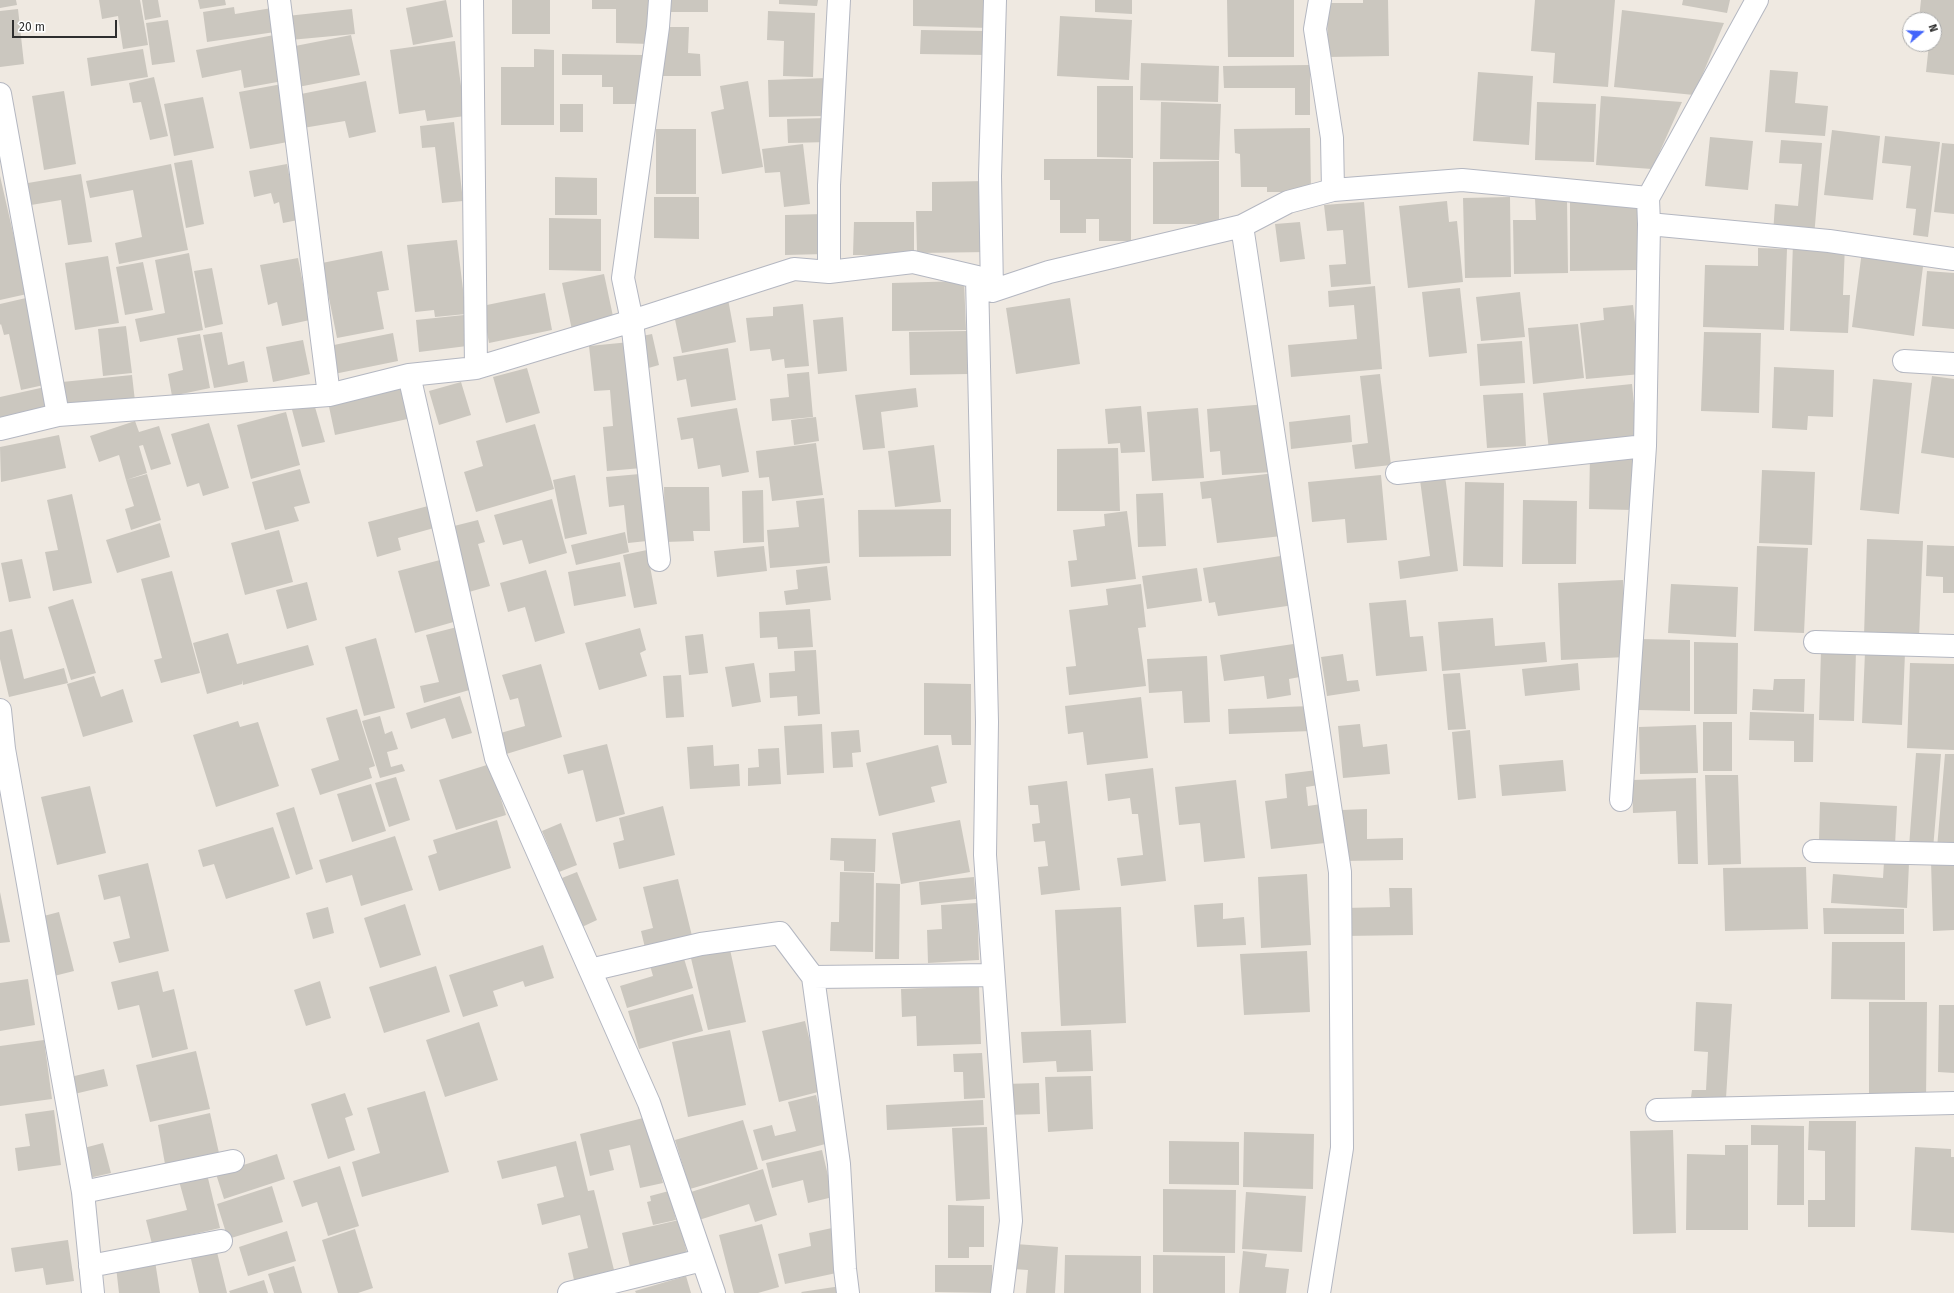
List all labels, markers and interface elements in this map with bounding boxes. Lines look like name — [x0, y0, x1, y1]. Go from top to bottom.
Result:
scale bar — [14, 12, 119, 38]
north arrow — [1902, 12, 1942, 52]
text: 20 m — [19, 20, 45, 34]
text: N — [1926, 23, 1940, 34]

